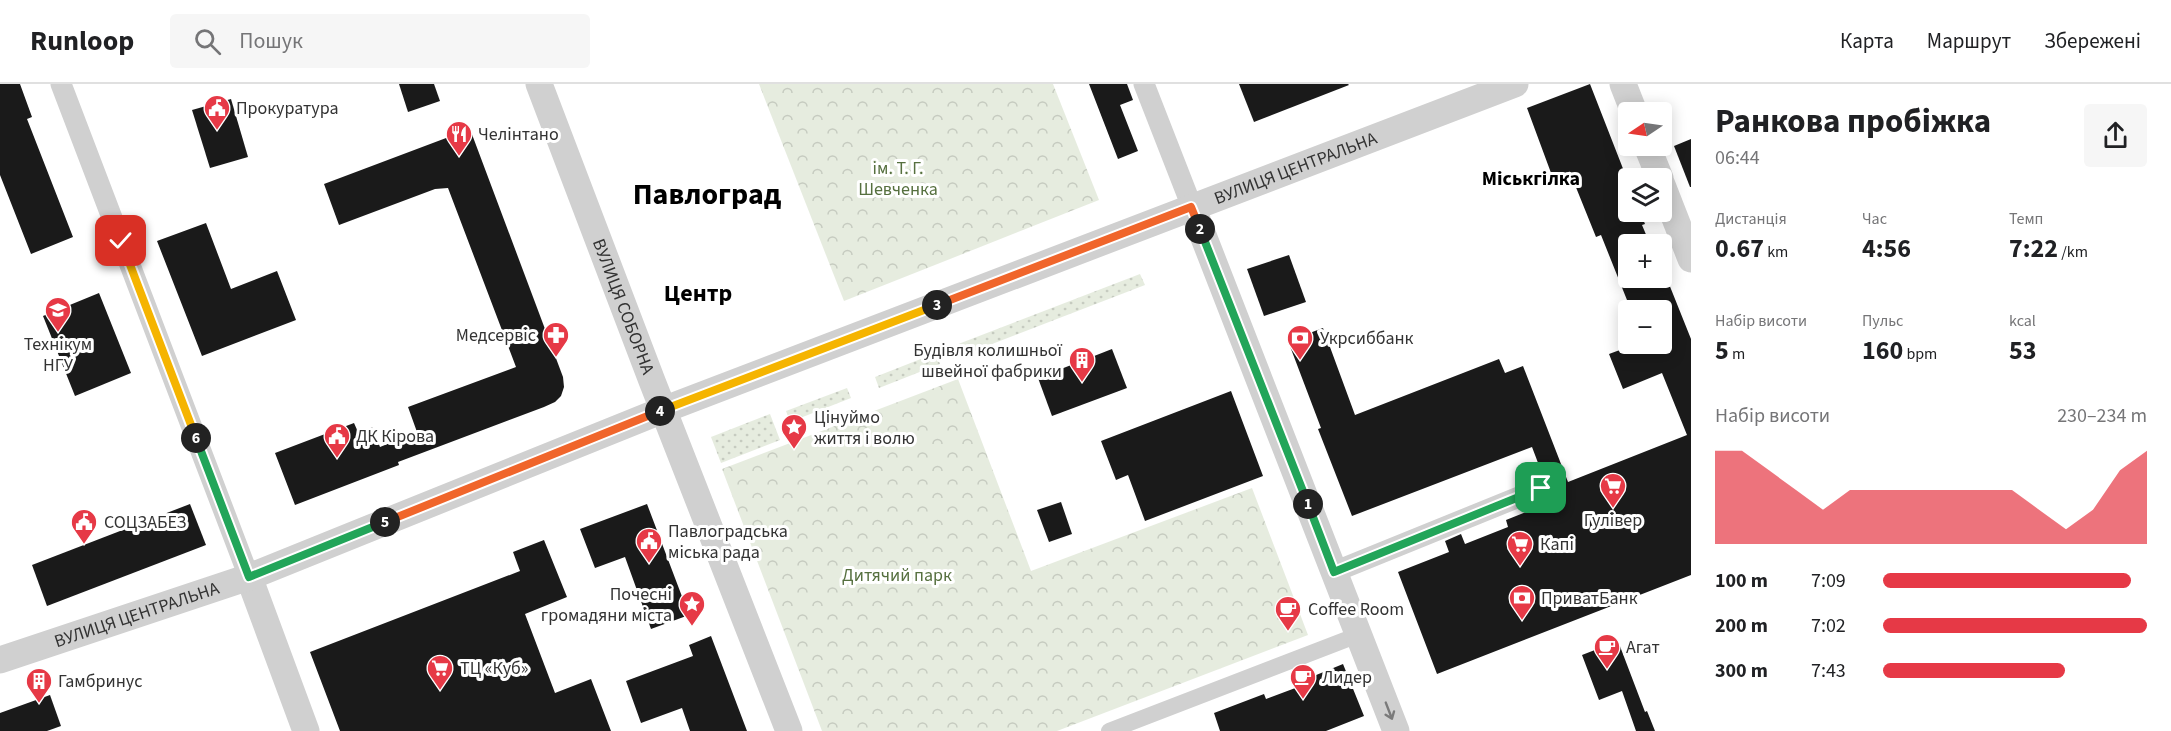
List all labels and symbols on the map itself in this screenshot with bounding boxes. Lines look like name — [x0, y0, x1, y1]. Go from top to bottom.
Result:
public building icon: Прокуратура — [202, 93, 232, 131]
place label: Прокуратура — [236, 96, 339, 121]
north arrow — [1618, 102, 1672, 156]
restaurant icon: Челінтано — [444, 119, 474, 157]
place label: Челінтано — [478, 122, 559, 147]
street label: ВУЛИЦЯ ЦЕНТРАЛЬНА — [1210, 125, 1381, 211]
park label: ім. Т. Г. Шевченка — [858, 156, 938, 202]
district label: Міськгілка — [1482, 165, 1580, 193]
district label: Павлоград — [633, 173, 782, 216]
pin: 2 — [1185, 214, 1215, 244]
pin — [95, 215, 146, 266]
street label: ВУЛИЦЯ СОБОРНА — [586, 235, 661, 378]
district label: Центр — [664, 276, 732, 311]
pin: 3 — [922, 290, 952, 320]
school or university icon: Технікум НГУ — [43, 295, 73, 333]
pharmacy icon: Медсервіс — [541, 320, 571, 358]
place label: Медсервіс — [456, 323, 536, 348]
bank icon: Укрсиббанк — [1285, 323, 1315, 361]
place label: Укрсиббанк — [1320, 326, 1414, 351]
place label: Технікум НГУ — [24, 332, 92, 378]
place label: Будівля колишньої швейної фабрики — [913, 338, 1063, 384]
building icon: Будівля колишньої швейної фабрики — [1067, 345, 1097, 383]
pin: 4 — [645, 396, 675, 426]
place label: Цінуймо життя і волю — [814, 405, 915, 451]
place icon: Цінуймо життя і волю — [779, 412, 809, 450]
public building icon: ДК Кірова — [322, 421, 352, 459]
pin: 6 — [181, 423, 211, 453]
place label: ДК Кірова — [356, 424, 434, 449]
pin — [1515, 462, 1566, 513]
supermarket icon: Гулівер — [1598, 471, 1628, 509]
pin: 1 — [1293, 489, 1323, 519]
public building icon: СОЦЗАБЕЗ — [69, 507, 99, 545]
pin: 5 — [370, 507, 400, 537]
place label: Гулівер — [1584, 508, 1642, 533]
place label: СОЦЗАБЕЗ — [104, 510, 186, 535]
place label: Павлоградська міська рада — [668, 519, 788, 565]
public building icon: Павлоградська міська рада — [634, 526, 664, 564]
supermarket icon: Капі — [1505, 529, 1535, 567]
place label: Капі — [1540, 532, 1574, 557]
park label: Дитячий парк — [842, 563, 952, 588]
street label: ВУЛИЦЯ ЦЕНТРАЛЬНА — [51, 575, 223, 654]
place label: Почесні громадяни міста — [541, 582, 672, 628]
bank icon: ПриватБанк — [1507, 583, 1537, 621]
place label: ПриватБанк — [1541, 586, 1638, 611]
place icon: Почесні громадяни міста — [677, 589, 707, 627]
cafe icon: Coffee Room — [1273, 594, 1303, 632]
place label: Coffee Room — [1308, 597, 1404, 622]
cafe icon: Агат — [1592, 632, 1622, 670]
place label: Агат — [1626, 635, 1660, 660]
supermarket icon: ТЦ «Куб» — [425, 653, 455, 691]
place label: ТЦ «Куб» — [460, 656, 529, 681]
cafe icon: Лидер — [1288, 662, 1318, 700]
place label: Лидер — [1322, 665, 1372, 690]
building icon: Гамбринус — [24, 666, 54, 704]
place label: Гамбринус — [58, 669, 142, 694]
one-way arrow — [1384, 702, 1395, 720]

